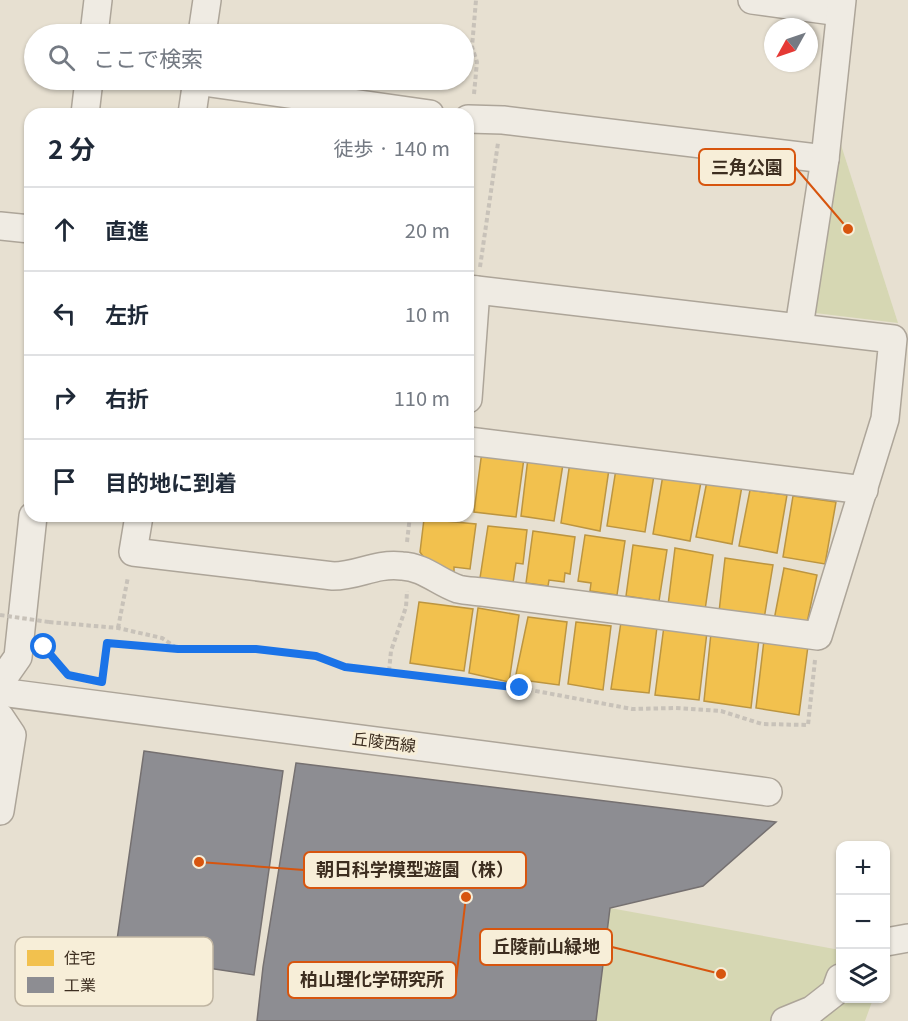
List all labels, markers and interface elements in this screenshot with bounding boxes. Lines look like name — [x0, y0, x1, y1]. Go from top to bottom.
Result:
north arrow — [764, 18, 818, 72]
search box — [24, 24, 474, 90]
icon: search — [45, 41, 78, 74]
text: ここで検索 — [93, 41, 203, 73]
text: 2 分 — [48, 129, 95, 166]
text: 徒歩 · 140 m — [334, 133, 450, 162]
callout: 三角公園 — [699, 149, 795, 185]
text: 三角公園 — [711, 153, 783, 179]
icon: ahead — [48, 213, 81, 246]
text: 直進 — [105, 213, 149, 245]
text: 20 m — [405, 215, 450, 244]
icon: left — [48, 297, 81, 330]
text: 左折 — [105, 297, 149, 329]
text: 10 m — [405, 299, 450, 328]
icon: right — [48, 381, 81, 414]
text: 右折 — [105, 381, 149, 413]
text: 110 m — [394, 383, 450, 412]
icon: arrive — [48, 465, 81, 498]
text: 目的地に到着 — [105, 465, 237, 497]
route start — [30, 633, 56, 659]
route end — [506, 674, 532, 700]
street label: 丘陵西線 — [351, 725, 417, 757]
map controls — [836, 841, 890, 1003]
button: + — [836, 841, 890, 895]
callout: 朝日科学模型遊園（株） — [304, 852, 526, 888]
text: 朝日科学模型遊園（株） — [316, 855, 514, 881]
button: − — [836, 895, 890, 949]
callout: 丘陵前山緑地 — [480, 929, 612, 965]
text: 丘陵前山緑地 — [492, 932, 600, 958]
legend — [15, 937, 213, 1006]
text: 住宅 — [64, 945, 96, 969]
button: layers — [836, 949, 890, 1003]
callout: 柏山理化学研究所 — [288, 962, 456, 998]
text: 柏山理化学研究所 — [300, 965, 444, 991]
text: 工業 — [64, 972, 96, 996]

